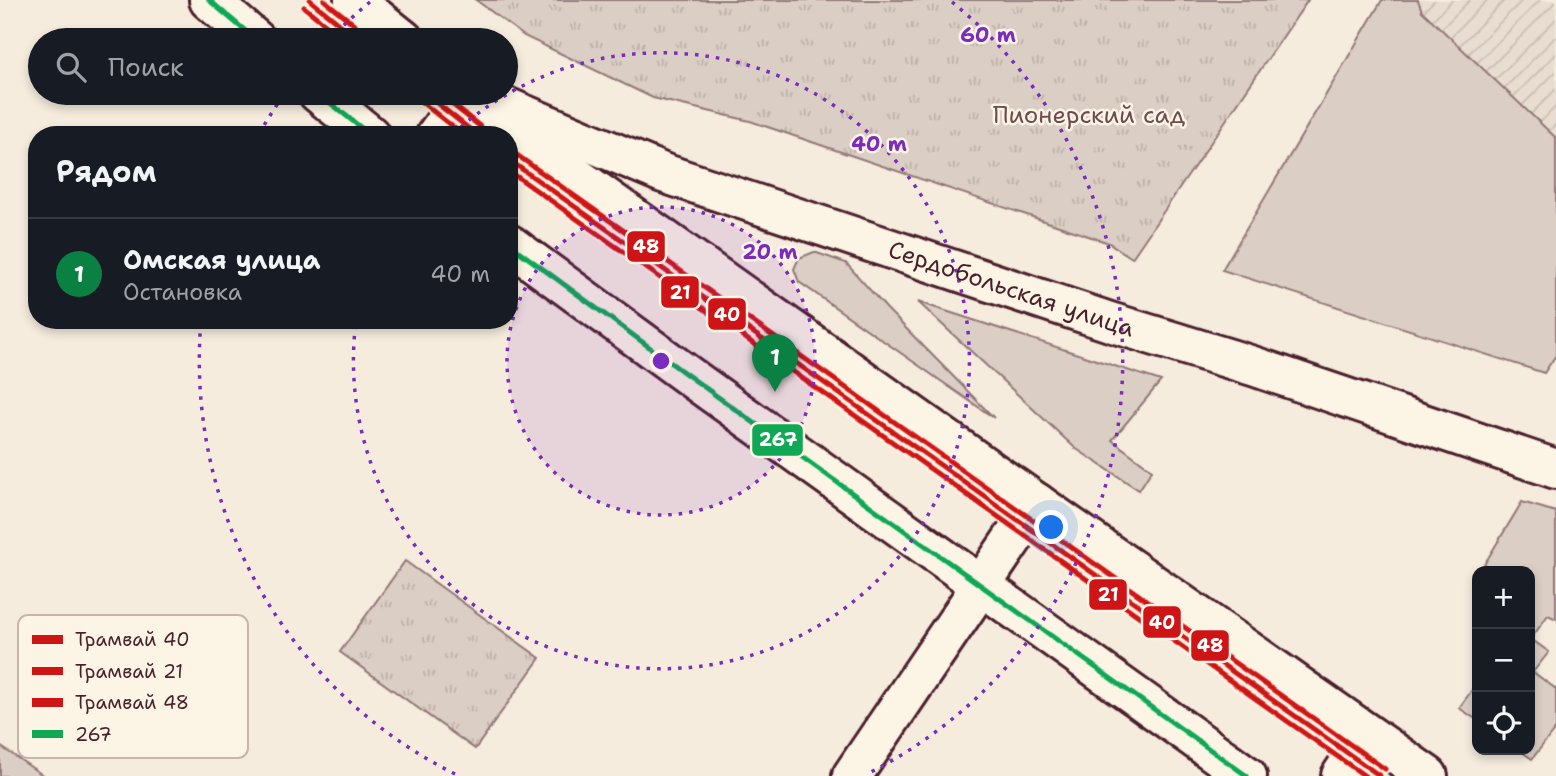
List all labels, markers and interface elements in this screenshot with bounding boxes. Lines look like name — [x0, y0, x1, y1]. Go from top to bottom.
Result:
text: 60 m — [960, 21, 1016, 49]
search box — [28, 28, 518, 105]
icon: search — [52, 48, 90, 86]
text: Поиск — [108, 49, 184, 84]
park label: Пионерский сад — [993, 99, 1185, 131]
text: 40 m — [851, 130, 907, 158]
text: Рядом — [56, 151, 156, 192]
line badge: 48 — [626, 230, 666, 263]
street label: Сердобольская улица — [884, 233, 1138, 345]
text: 48 — [633, 234, 659, 259]
text: 20 m — [742, 238, 798, 266]
text: Омская улица — [123, 242, 321, 277]
text: 1 — [74, 259, 84, 289]
text: 40 m — [430, 259, 490, 289]
line badge: 21 — [660, 275, 700, 309]
text: Остановка — [123, 277, 242, 307]
text: 21 — [669, 280, 691, 305]
line badge: 40 — [707, 297, 747, 331]
text: 40 — [714, 302, 740, 327]
pin: 1 — [752, 334, 798, 392]
centre of rings — [649, 349, 673, 373]
line badge: 267 — [751, 423, 804, 457]
text: 267 — [759, 427, 797, 452]
your location — [1034, 510, 1068, 544]
map controls — [1472, 566, 1535, 755]
button: + — [1472, 566, 1535, 629]
line badge: 21 — [1088, 578, 1128, 611]
text: 21 — [1097, 582, 1119, 607]
line badge: 40 — [1142, 605, 1182, 639]
text: 40 — [1149, 610, 1175, 635]
legend — [18, 615, 248, 758]
text: Трамвай 40 — [75, 627, 189, 652]
line badge: 48 — [1190, 629, 1230, 662]
button: − — [1472, 629, 1535, 692]
text: 48 — [1197, 633, 1223, 658]
text: Трамвай 21 — [75, 659, 183, 684]
text: Трамвай 48 — [75, 690, 189, 715]
button: locate — [1472, 692, 1535, 755]
text: 267 — [75, 722, 112, 747]

